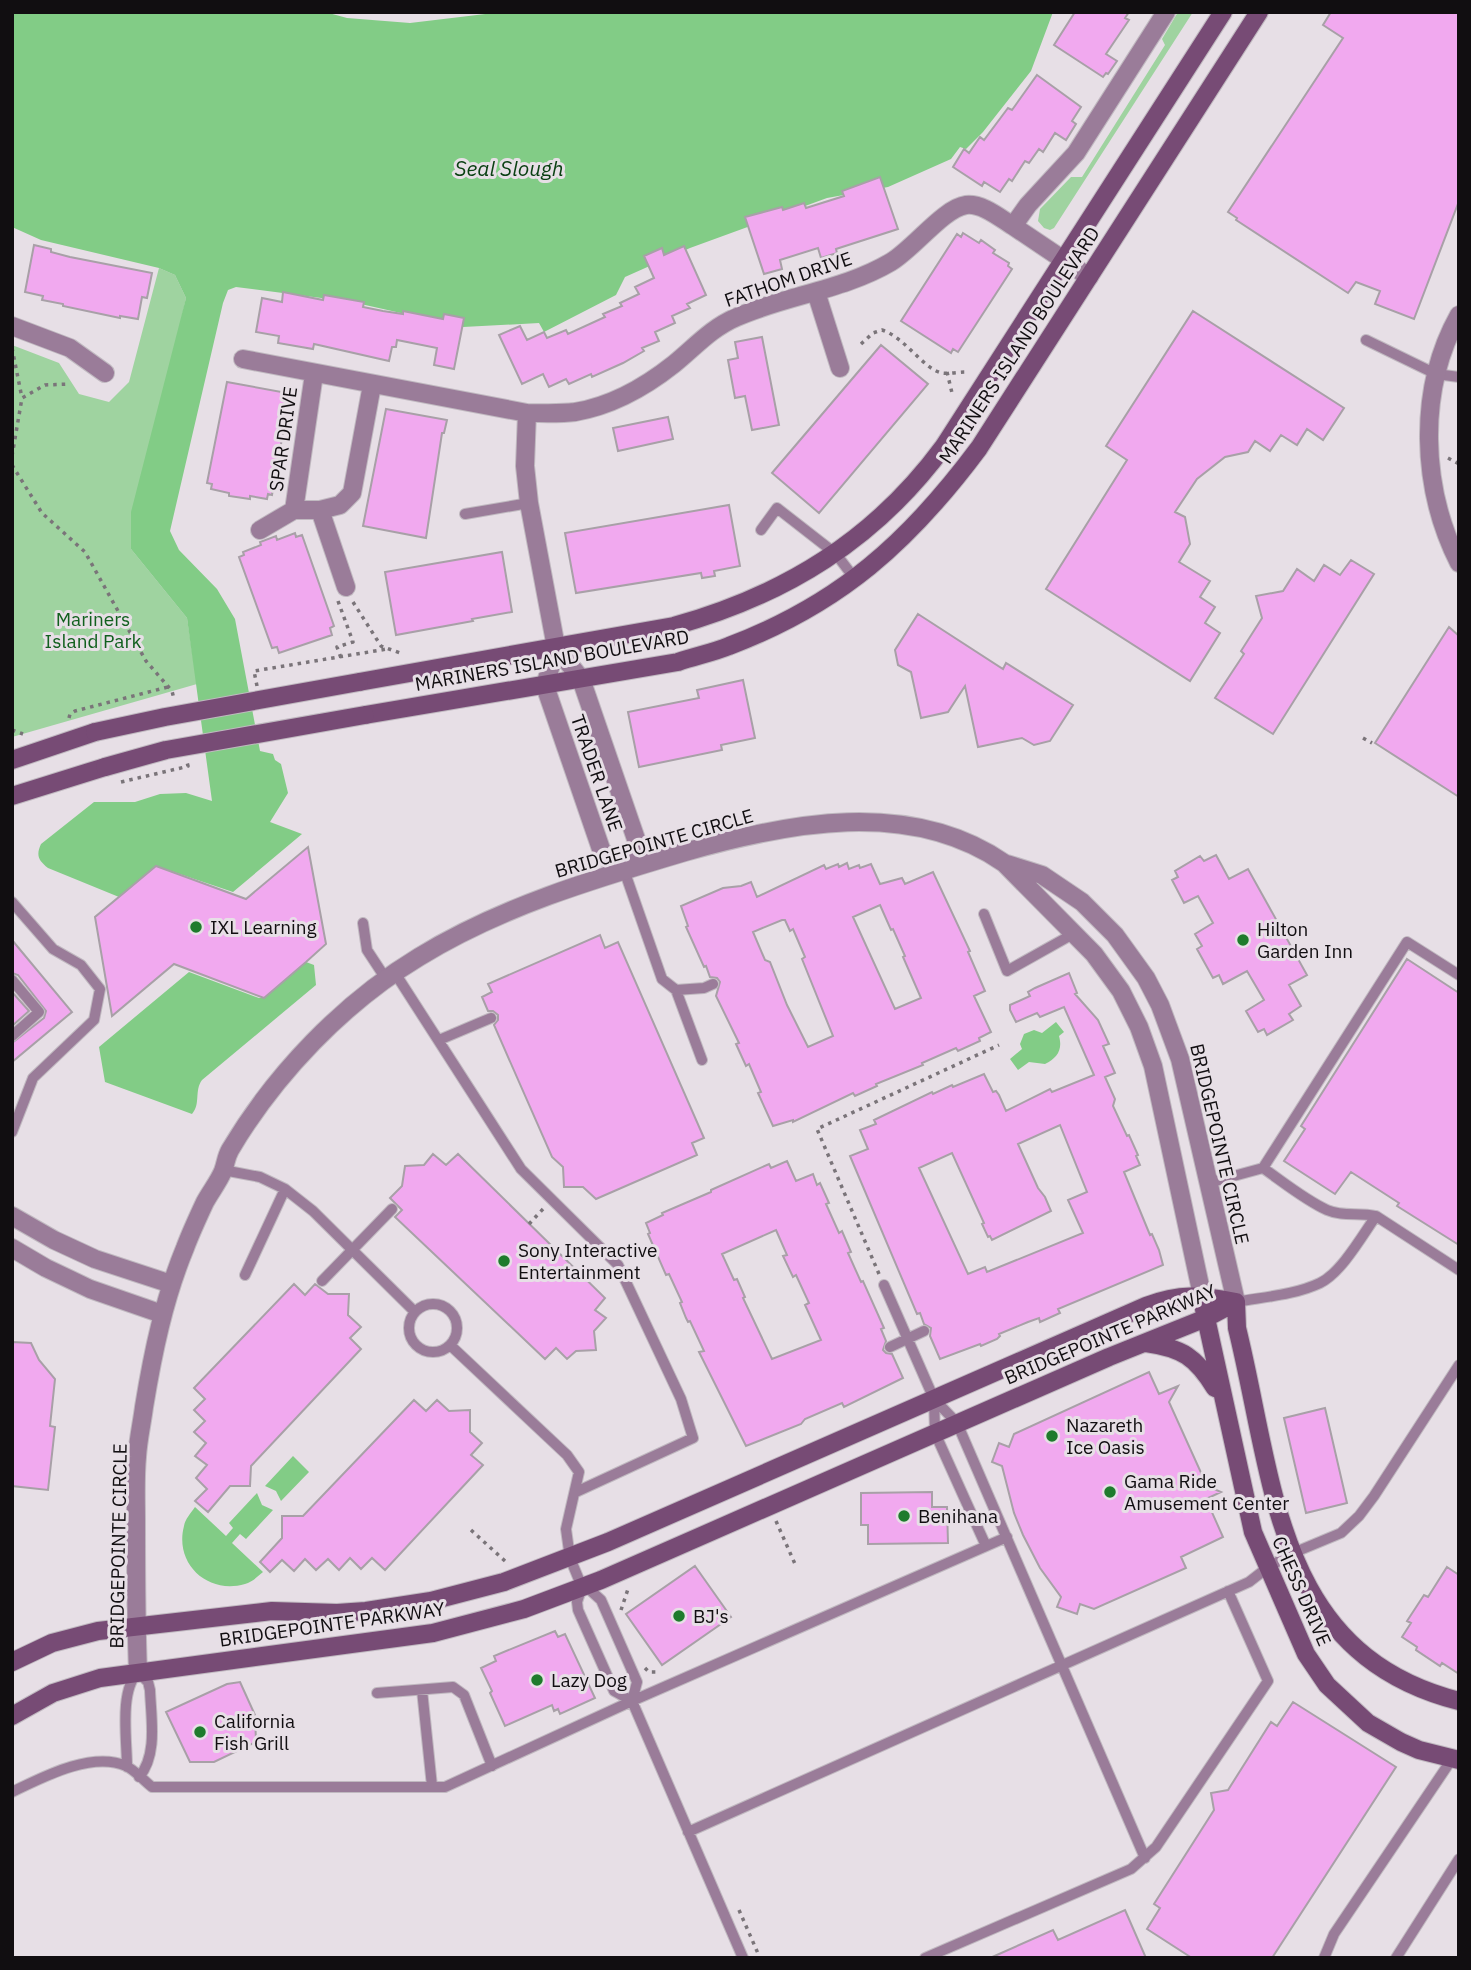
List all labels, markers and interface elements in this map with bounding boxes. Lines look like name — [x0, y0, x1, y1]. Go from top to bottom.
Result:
water label: Seal Slough — [454, 154, 564, 182]
street label: MARINERS ISLAND BOULEVARD — [933, 222, 1105, 468]
street label: FATHOM DRIVE — [721, 246, 855, 312]
street label: SPAR DRIVE — [264, 385, 302, 493]
park label: Mariners Island Park — [45, 607, 141, 653]
street label: MARINERS ISLAND BOULEVARD — [413, 624, 691, 696]
street label: TRADER LANE — [566, 711, 628, 835]
street label: BRIDGEPOINTE CIRCLE — [552, 803, 756, 883]
place label: IXL Learning — [210, 915, 317, 939]
place label: Hilton Garden Inn — [1257, 917, 1353, 963]
marker: IXL Learning — [188, 919, 204, 935]
marker: Hilton Garden Inn — [1235, 932, 1251, 948]
street label: BRIDGEPOINTE CIRCLE — [1185, 1041, 1255, 1247]
place label: Sony Interactive Entertainment — [518, 1238, 657, 1284]
marker: Sony Interactive Entertainment — [496, 1253, 512, 1269]
street label: BRIDGEPOINTE PARKWAY — [1000, 1278, 1220, 1390]
place label: Nazareth Ice Oasis — [1066, 1413, 1145, 1459]
marker: Nazareth Ice Oasis — [1044, 1428, 1060, 1444]
street label: BRIDGEPOINTE CIRCLE — [104, 1443, 132, 1649]
place label: Gama Ride Amusement Center — [1124, 1469, 1289, 1515]
marker: Gama Ride Amusement Center — [1102, 1484, 1118, 1500]
place label: Benihana — [918, 1504, 998, 1528]
marker: Benihana — [896, 1508, 912, 1524]
street label: CHESS DRIVE — [1267, 1532, 1337, 1650]
street label: BRIDGEPOINTE PARKWAY — [218, 1596, 447, 1652]
place label: BJ's — [693, 1604, 729, 1628]
marker: BJ's — [671, 1608, 687, 1624]
place label: Lazy Dog — [551, 1668, 627, 1692]
marker: Lazy Dog — [529, 1672, 545, 1688]
place label: California Fish Grill — [214, 1709, 295, 1755]
marker: California Fish Grill — [192, 1724, 208, 1740]

